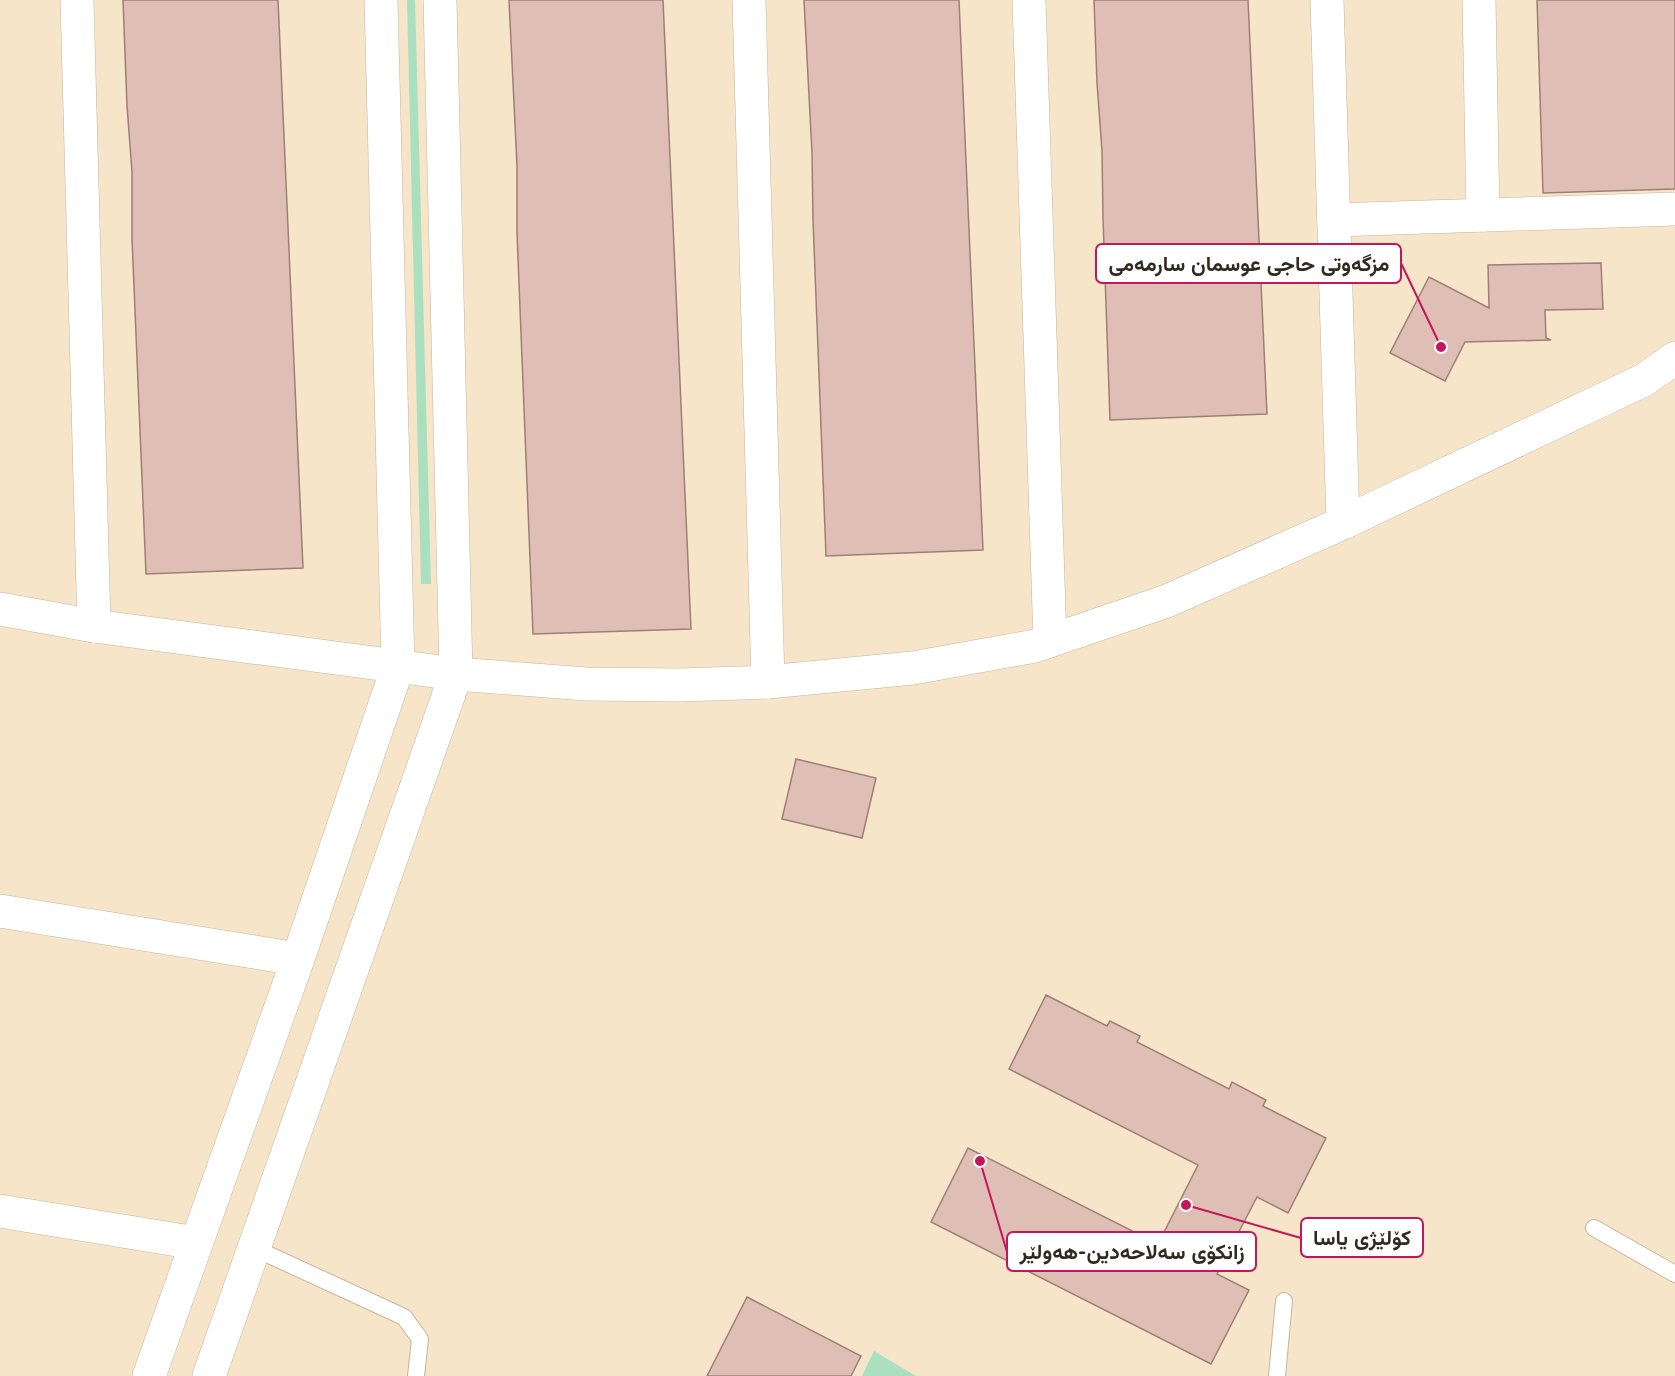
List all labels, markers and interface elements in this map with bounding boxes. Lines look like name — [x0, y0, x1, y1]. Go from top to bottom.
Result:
callout: مزگەوتی حاجی عوسمان سارمەمی — [1096, 244, 1401, 283]
text: مزگەوتی حاجی عوسمان سارمەمی — [1108, 250, 1390, 277]
callout: کۆلێژی یاسا — [1301, 1218, 1423, 1257]
text: کۆلێژی یاسا — [1313, 1224, 1411, 1251]
callout: زانکۆی سەلاحەدین-هەولێر — [1007, 1232, 1256, 1271]
text: زانکۆی سەلاحەدین-هەولێر — [1018, 1238, 1245, 1265]

